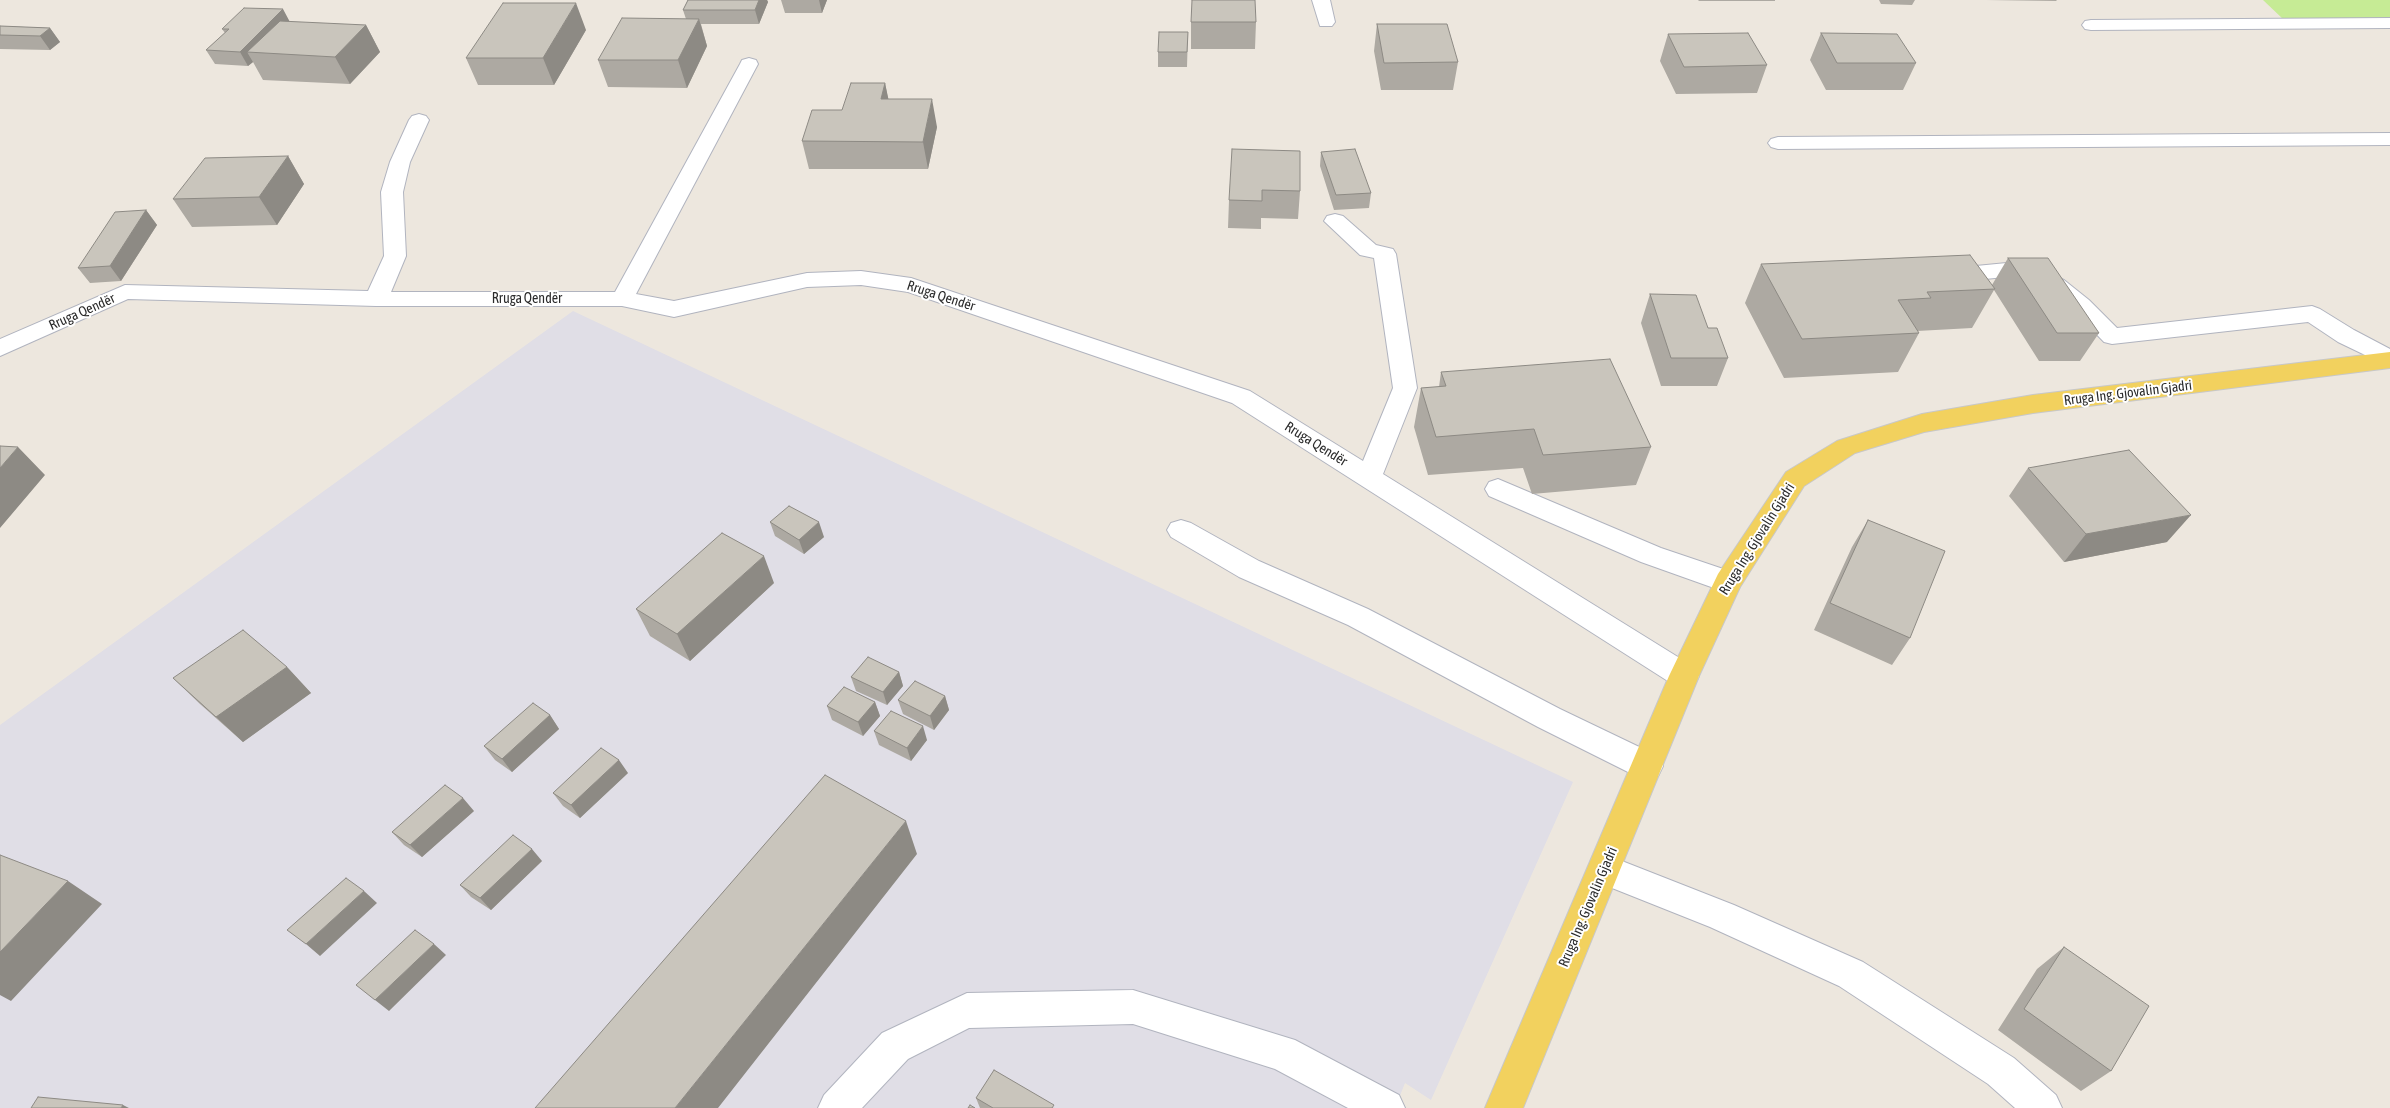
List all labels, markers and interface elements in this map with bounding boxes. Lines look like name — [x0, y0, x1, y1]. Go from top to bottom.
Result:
street label: Rruga Qendër — [905, 277, 977, 315]
street label: Rruga Qendër — [46, 290, 118, 334]
street label: Rruga Qendër — [492, 291, 562, 307]
street label: Rruga Ing. Gjovalin Gjadri — [2063, 377, 2193, 409]
street label: Rruga Qendër — [1282, 418, 1350, 470]
street label: Rruga Ing. Gjovalin Gjadri — [1716, 480, 1798, 598]
street label: Rruga Ing. Gjovalin Gjadri — [1555, 844, 1621, 970]

